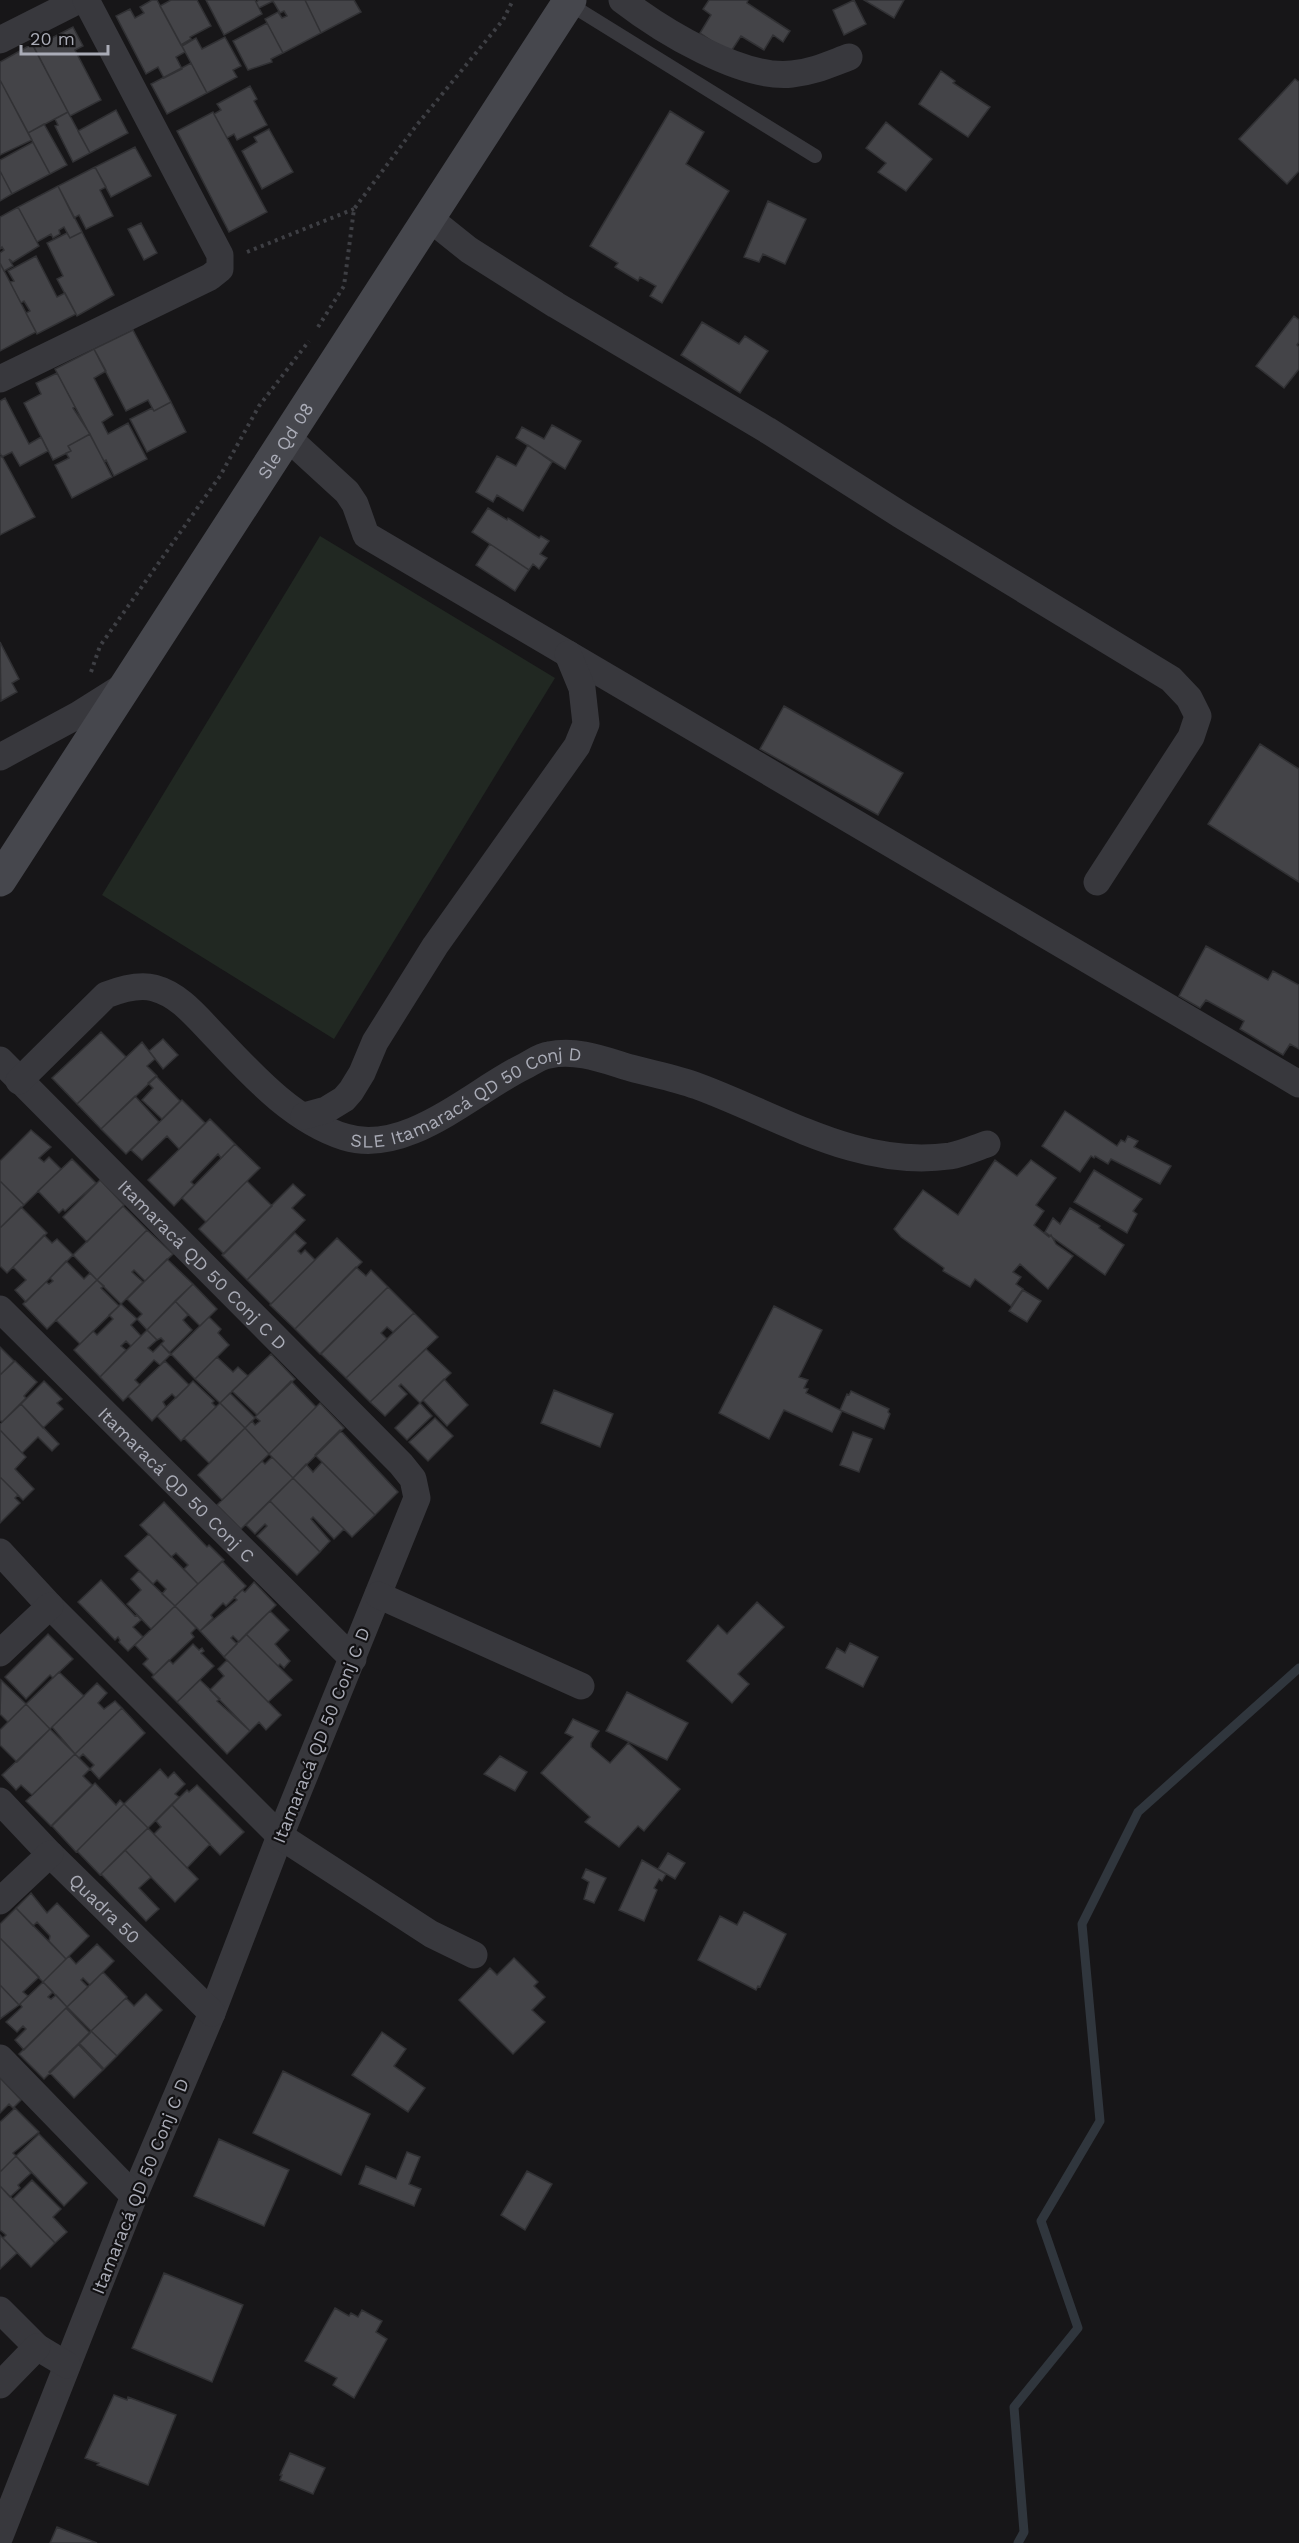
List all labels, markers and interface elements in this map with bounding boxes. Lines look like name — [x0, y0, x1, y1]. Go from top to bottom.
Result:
scale bar — [21, 18, 108, 56]
text: 20 m — [30, 28, 75, 49]
street label: Sle Qd 08 — [252, 398, 317, 482]
street label: SLE Itamaracá QD 50 Conj D — [349, 1043, 583, 1151]
street label: Itamaracá QD 50 Conj C D — [114, 1175, 292, 1354]
street label: Itamaracá QD 50 Conj C — [94, 1402, 259, 1566]
street label: Itamaracá QD 50 Conj C D — [268, 1624, 374, 1846]
street label: Quadra 50 — [65, 1869, 145, 1947]
street label: Itamaracá QD 50 Conj C D — [87, 2075, 193, 2297]

